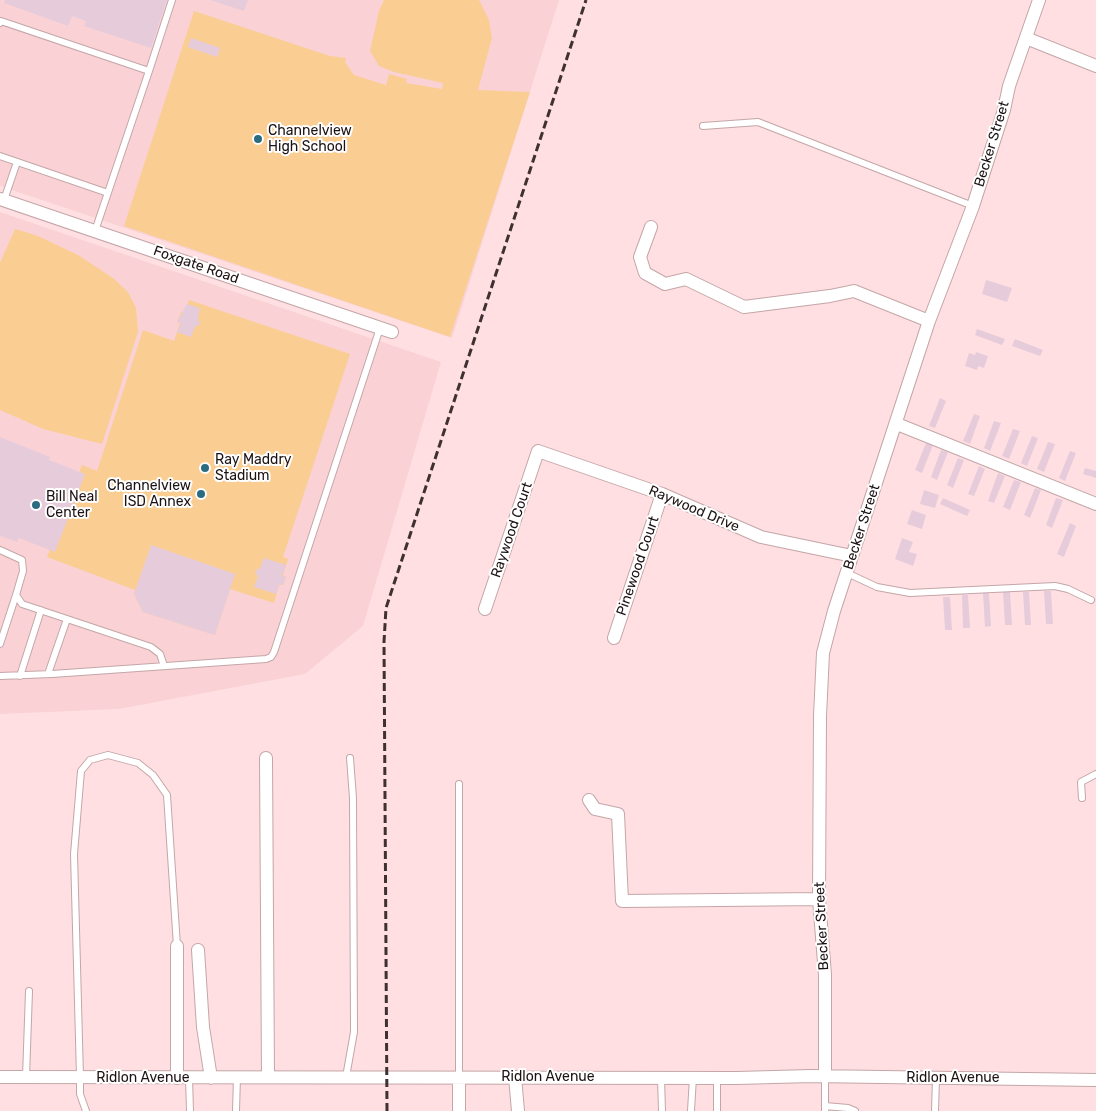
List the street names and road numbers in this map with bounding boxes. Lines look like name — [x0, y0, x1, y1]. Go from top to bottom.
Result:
street label: Becker Street — [971, 99, 1013, 189]
street label: Foxgate Road — [151, 243, 241, 287]
street label: Raywood Court — [488, 480, 536, 580]
street label: Raywood Drive — [646, 482, 742, 536]
street label: Becker Street — [840, 482, 884, 572]
street label: Pinewood Court — [613, 514, 663, 618]
street label: Becker Street — [811, 881, 833, 971]
street label: Ridlon Avenue — [501, 1069, 595, 1085]
street label: Ridlon Avenue — [96, 1070, 190, 1086]
street label: Ridlon Avenue — [906, 1070, 1000, 1086]

